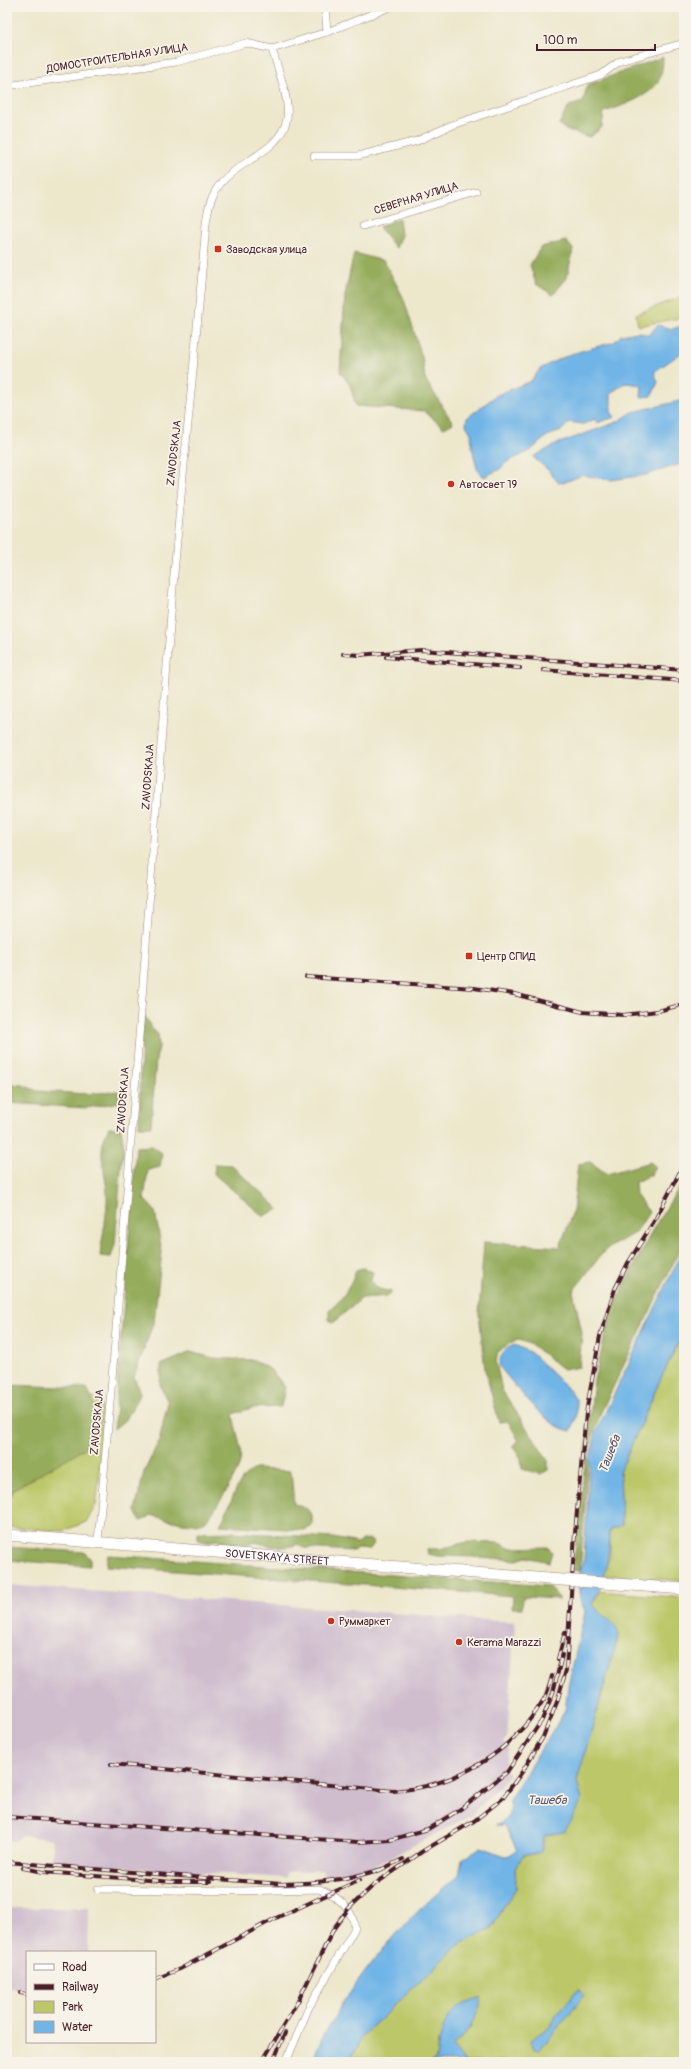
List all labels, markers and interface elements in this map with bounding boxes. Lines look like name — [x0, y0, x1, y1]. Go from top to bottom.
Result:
scale bar — [537, 26, 655, 52]
text: 100 m — [543, 33, 578, 48]
street label: ДОМОСТРОИТЕЛЬНАЯ УЛИЦА — [44, 40, 189, 76]
street label: СЕВЕРНАЯ УЛИЦА — [372, 179, 460, 217]
place label: Заводская улица — [226, 243, 307, 256]
marker: Заводская улица — [213, 244, 223, 254]
street label: ZAVODSKAJA — [164, 419, 184, 487]
place label: Автосвет 19 — [459, 478, 518, 491]
marker: Автосвет 19 — [446, 479, 456, 489]
street label: ZAVODSKAJA — [139, 743, 157, 811]
place label: Центр СПИД — [477, 950, 536, 963]
marker: Центр СПИД — [464, 951, 474, 961]
street label: ZAVODSKAJA — [114, 1066, 132, 1134]
street label: ZAVODSKAJA — [88, 1388, 106, 1456]
water label: Ташеба — [596, 1432, 625, 1475]
street label: SOVETSKAYA STREET — [225, 1546, 330, 1568]
place label: Руммаркет — [339, 1615, 391, 1628]
marker: Руммаркет — [326, 1616, 336, 1626]
place label: Kerama Marazzi — [467, 1636, 541, 1649]
marker: Kerama Marazzi — [454, 1637, 464, 1647]
water label: Ташеба — [527, 1793, 568, 1808]
legend — [26, 1951, 156, 2043]
text: Road — [62, 1960, 87, 1975]
text: Railway — [62, 1980, 98, 1995]
text: Park — [62, 2000, 83, 2015]
text: Water — [62, 2020, 93, 2035]

